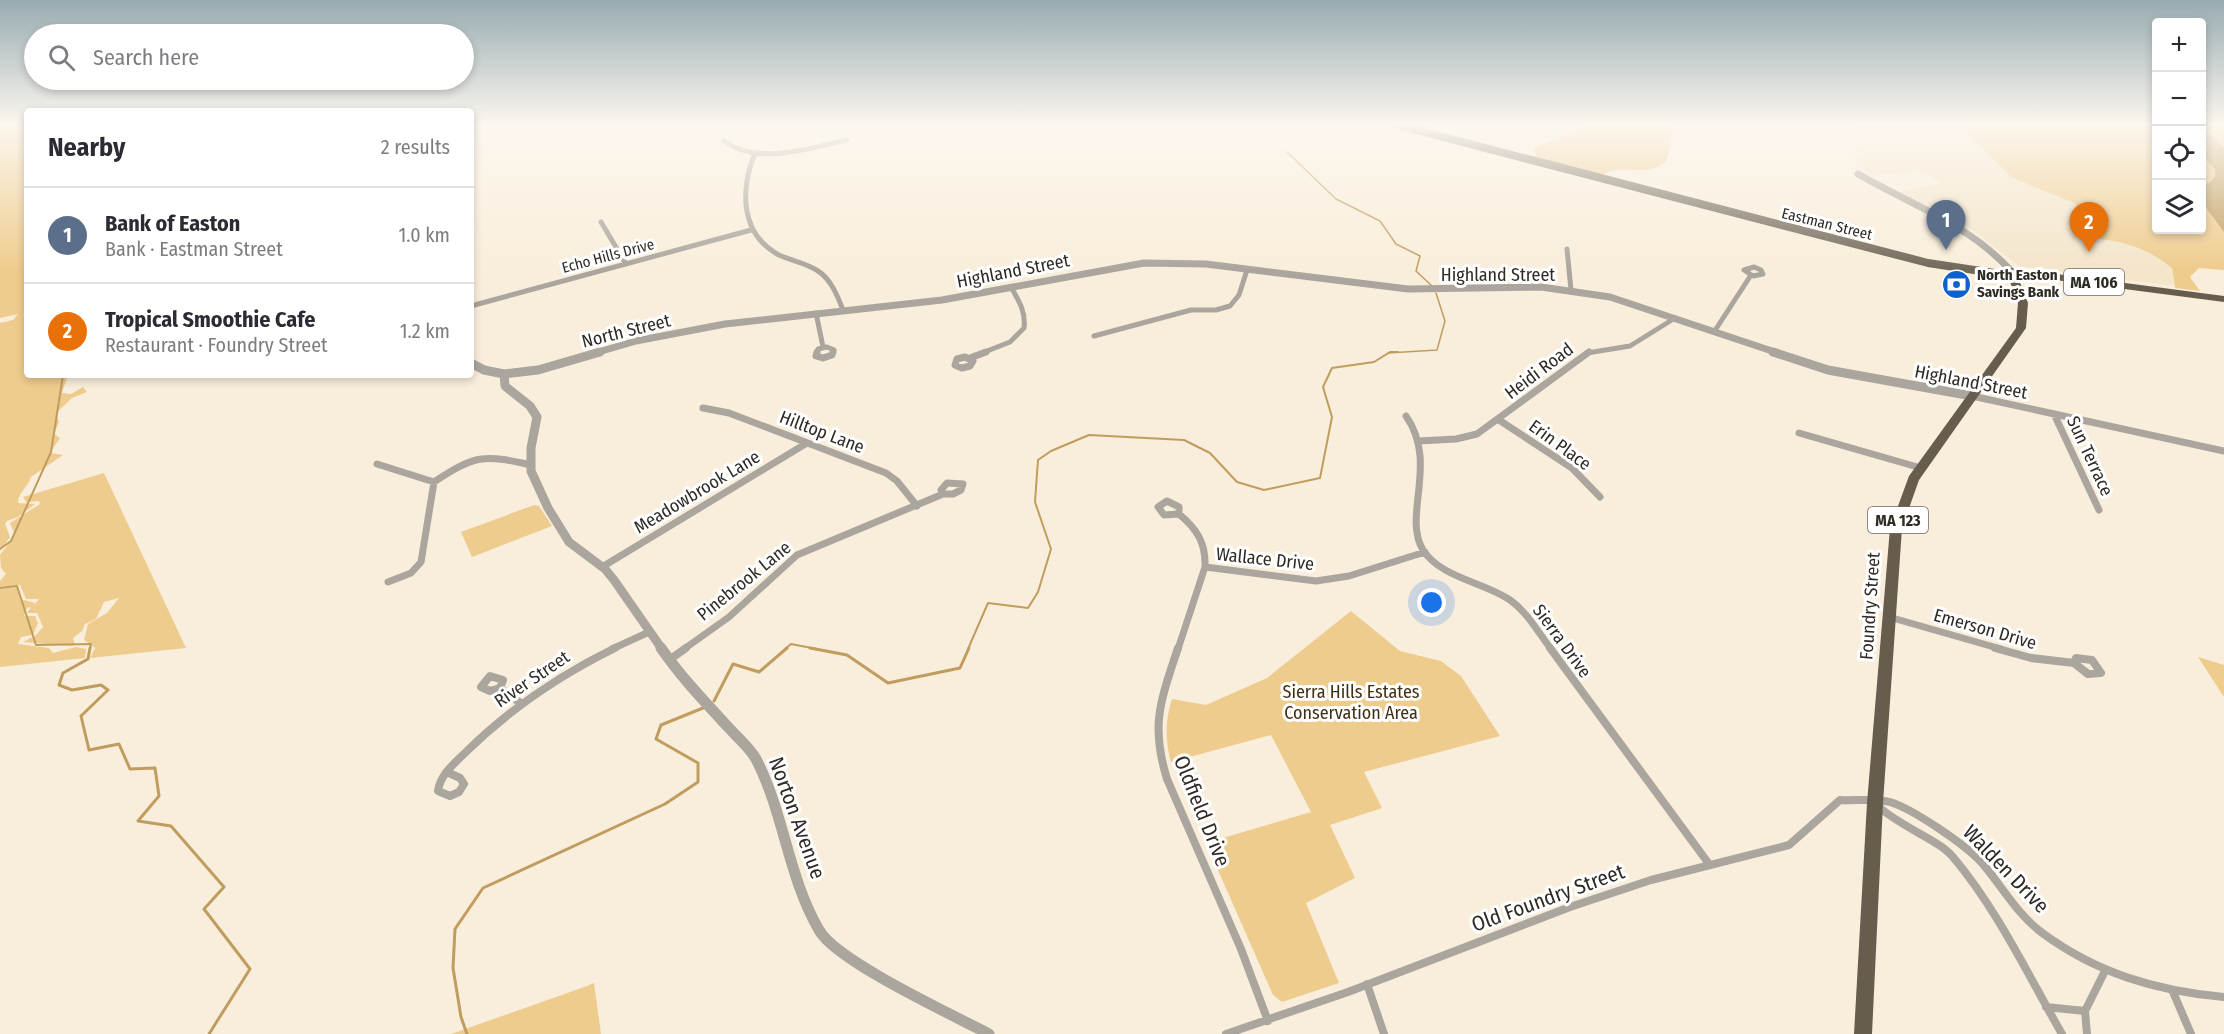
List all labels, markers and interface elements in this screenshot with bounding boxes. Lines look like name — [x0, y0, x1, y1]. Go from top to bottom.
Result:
map controls — [2152, 18, 2206, 234]
button: + — [2152, 18, 2206, 72]
search box — [24, 24, 474, 90]
icon: search — [45, 41, 78, 74]
text: Search here — [93, 44, 199, 71]
button: − — [2152, 72, 2206, 126]
button: locate — [2152, 126, 2206, 180]
text: Nearby — [48, 132, 125, 163]
text: 2 results — [381, 135, 450, 159]
button: layers — [2152, 180, 2206, 234]
pin: 1 — [1926, 200, 1966, 250]
pin: 2 — [2070, 202, 2108, 252]
street label: Eastman Street — [1780, 204, 1874, 244]
text: Bank of Easton — [105, 210, 240, 237]
text: 1 — [63, 223, 72, 247]
text: 1.0 km — [398, 223, 450, 247]
street label: Echo Hills Drive — [560, 235, 656, 277]
text: Bank · Eastman Street — [105, 237, 283, 261]
street label: Highland Street — [955, 249, 1071, 293]
street label: Highland Street — [1441, 264, 1555, 286]
place label: North Easton Savings Bank — [1977, 266, 2060, 301]
bank icon: North Easton Savings Bank — [1940, 268, 1972, 300]
road number: MA 106 — [2064, 269, 2124, 295]
text: Tropical Smoothie Cafe — [105, 306, 315, 333]
street label: North Street — [579, 309, 673, 353]
text: 2 — [63, 319, 72, 343]
text: 1.2 km — [400, 319, 450, 343]
text: Restaurant · Foundry Street — [105, 333, 328, 357]
street label: Heidi Road — [1500, 338, 1578, 404]
street label: Highland Street — [1913, 360, 2029, 404]
street label: Hilltop Lane — [777, 406, 868, 458]
street label: Sun Terrace — [2062, 413, 2118, 499]
street label: Erin Place — [1525, 415, 1596, 475]
street label: Meadowbrook Lane — [630, 446, 764, 538]
road number: MA 123 — [1868, 507, 1928, 533]
street label: Pinebrook Lane — [693, 536, 795, 626]
street label: Wallace Drive — [1215, 543, 1315, 575]
street label: Foundry Street — [1855, 551, 1885, 661]
your location — [1417, 588, 1446, 617]
street label: Sierra Drive — [1528, 600, 1596, 682]
street label: Emerson Drive — [1931, 604, 2039, 654]
street label: River Street — [490, 646, 574, 712]
park label: Sierra Hills Estates Conservation Area — [1282, 681, 1420, 724]
street label: Oldfield Drive — [1168, 752, 1236, 870]
street label: Norton Avenue — [763, 753, 831, 883]
street label: Walden Drive — [1957, 819, 2055, 919]
street label: Old Foundry Street — [1468, 858, 1628, 938]

